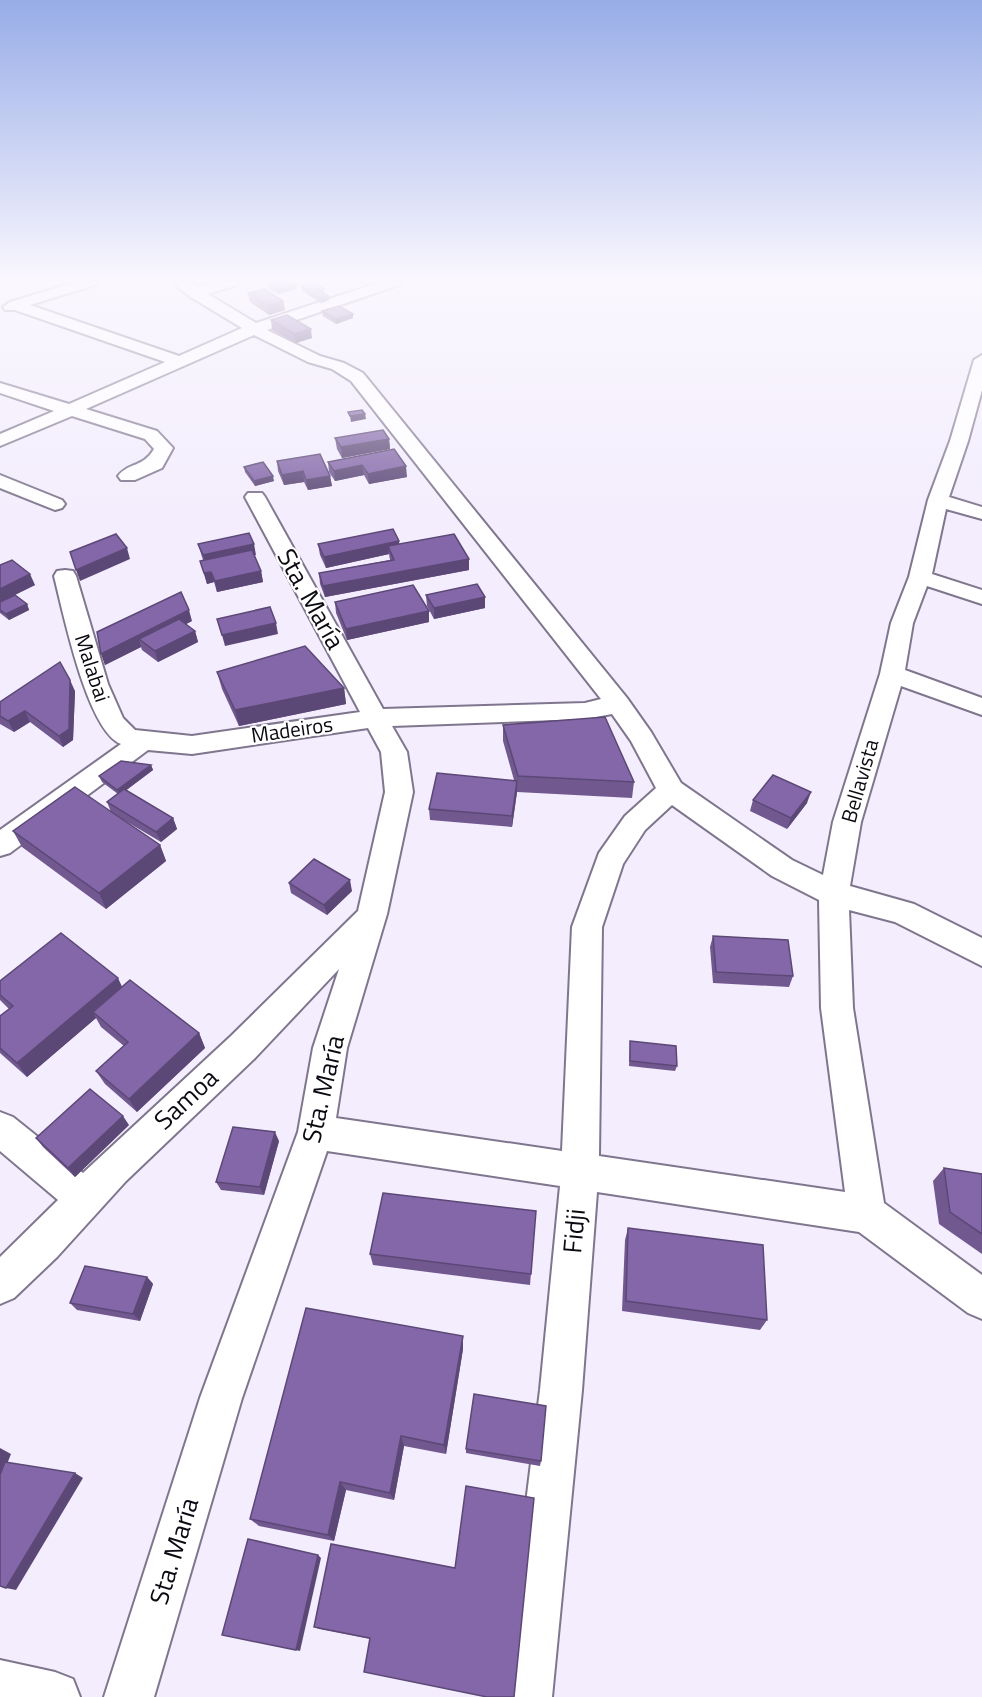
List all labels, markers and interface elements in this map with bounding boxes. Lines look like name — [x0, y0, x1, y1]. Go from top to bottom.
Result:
street label: Sta. María — [268, 541, 355, 656]
street label: Malabai — [67, 630, 119, 706]
street label: Madeiros — [249, 707, 335, 751]
street label: Bellavista — [832, 735, 886, 826]
street label: Sta. María — [291, 1031, 354, 1147]
street label: Samoa — [145, 1059, 227, 1139]
street label: Fidji — [552, 1207, 595, 1255]
street label: Sta. María — [139, 1493, 208, 1609]

